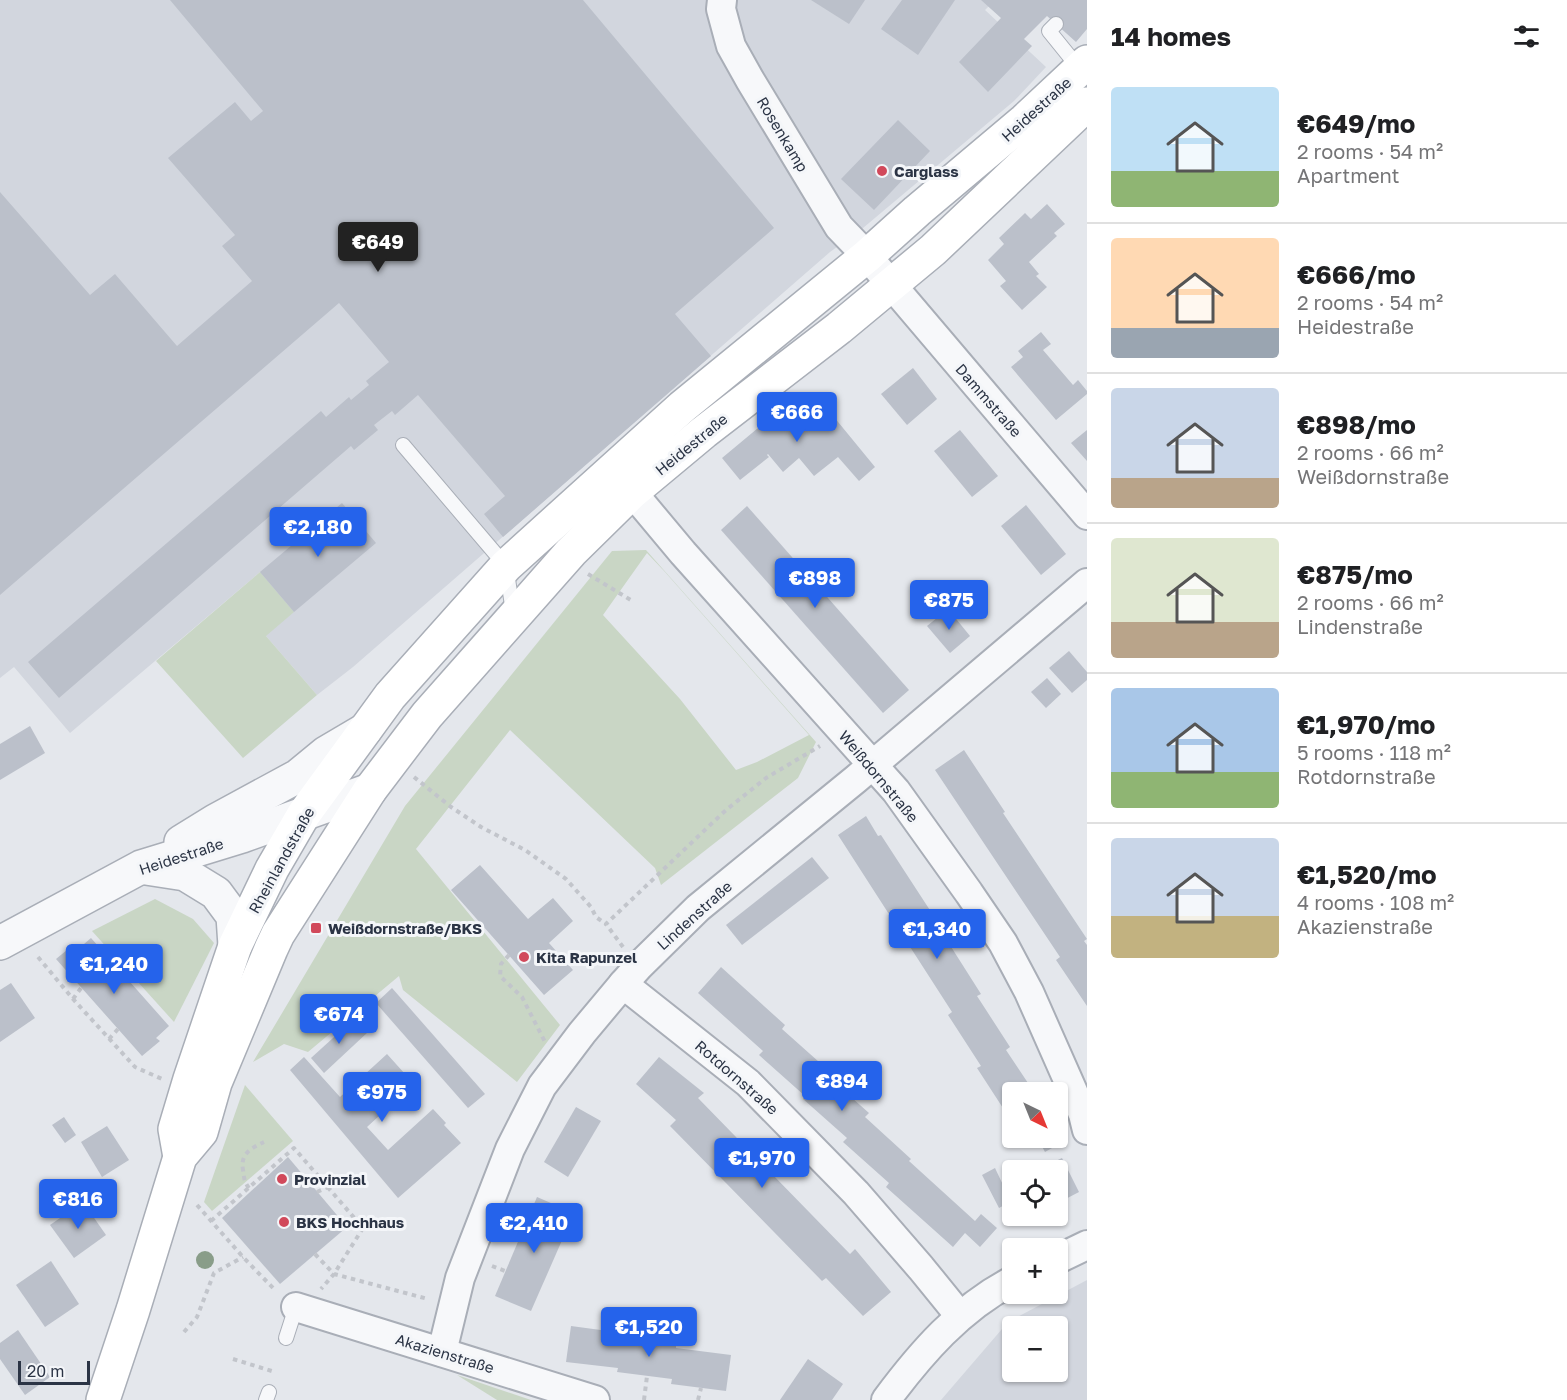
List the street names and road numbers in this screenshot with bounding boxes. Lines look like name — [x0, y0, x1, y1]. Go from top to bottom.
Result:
street label: Heidestraße — [997, 73, 1075, 145]
street label: Rosenkamp — [754, 93, 812, 175]
street label: Dammstraße — [952, 360, 1026, 440]
street label: Heidestraße — [651, 409, 731, 479]
street label: Weißdornstraße — [835, 727, 923, 826]
street label: Rheinlandstraße — [244, 804, 318, 916]
street label: Heidestraße — [137, 834, 226, 878]
street label: Lindenstraße — [653, 877, 735, 953]
street label: Rotdornstraße — [692, 1036, 782, 1118]
street label: Akazienstraße — [394, 1329, 497, 1377]

